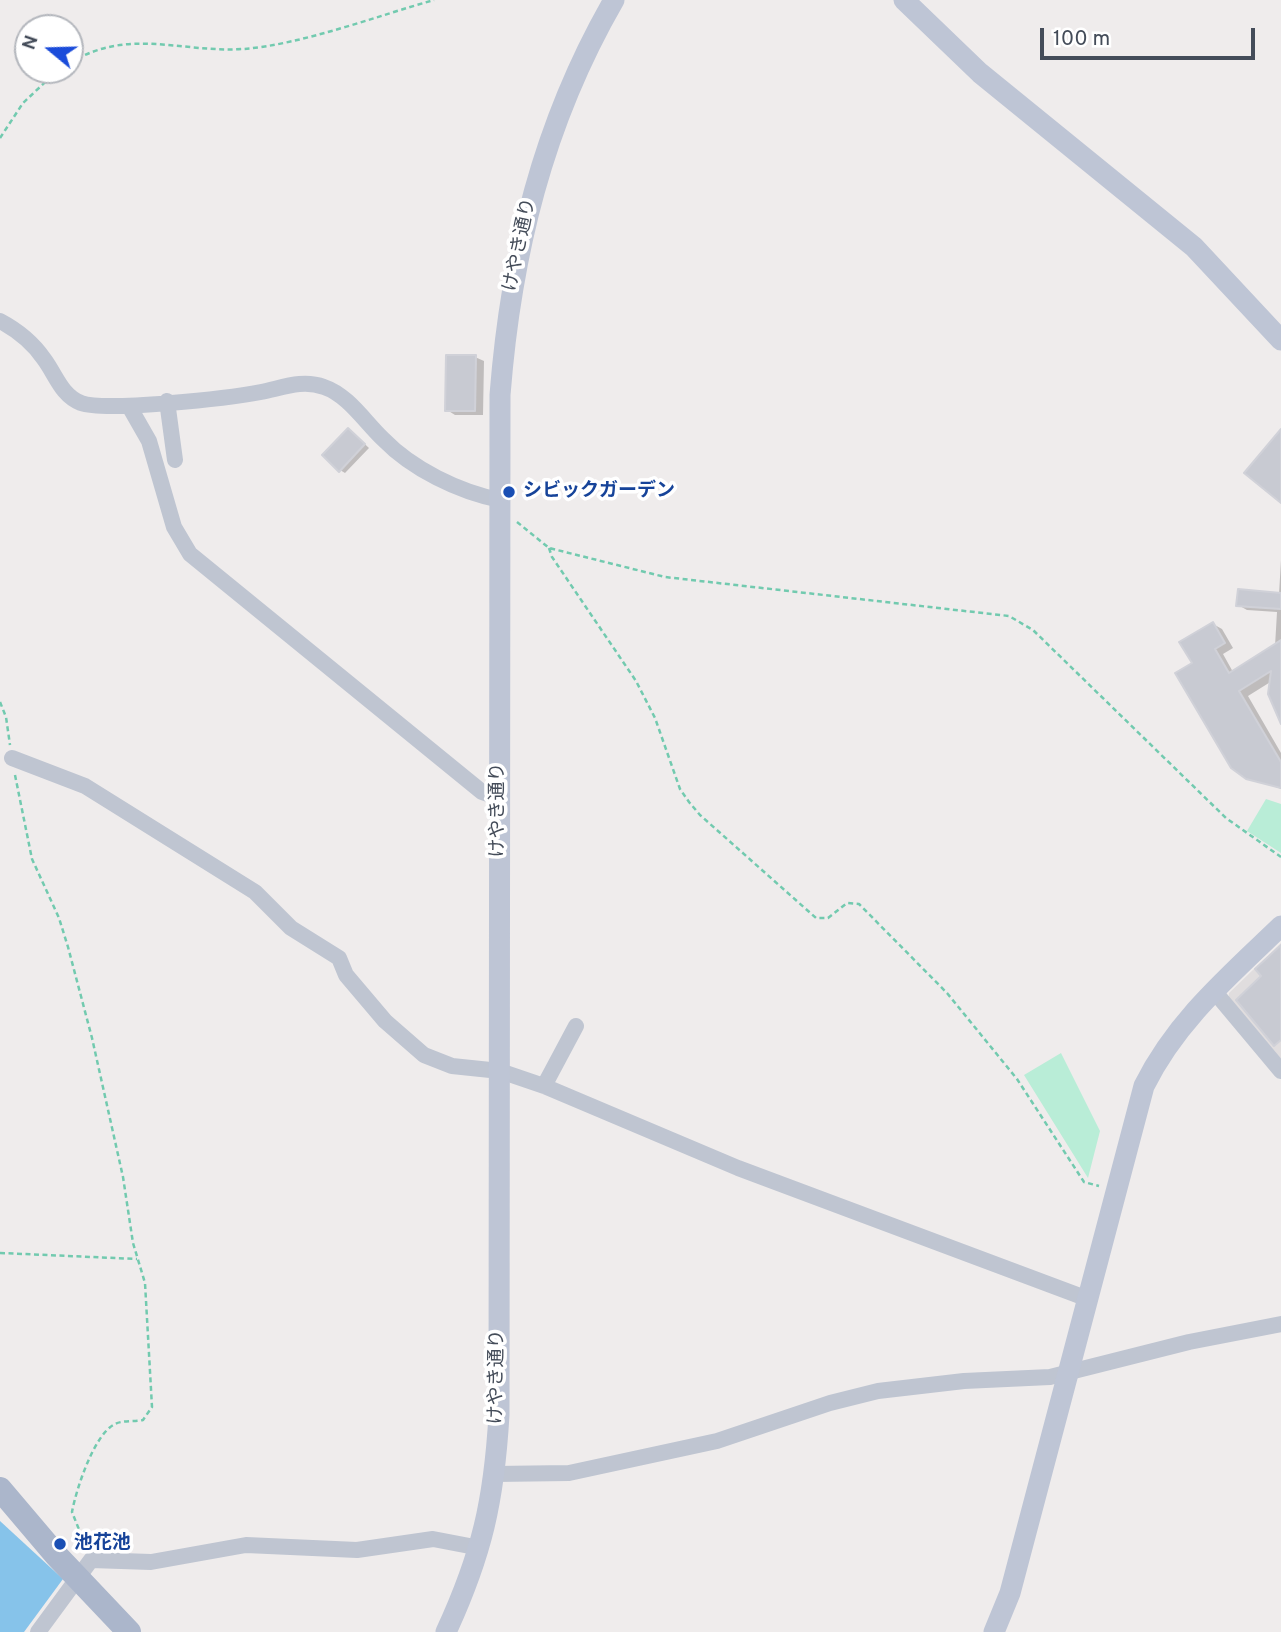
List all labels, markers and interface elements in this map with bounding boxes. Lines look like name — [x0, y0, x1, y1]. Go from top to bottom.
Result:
north arrow — [14, 14, 84, 84]
scale bar — [1043, 14, 1258, 58]
text: 100 m — [1053, 26, 1110, 53]
text: N — [17, 32, 45, 53]
street label: けやき通り — [500, 196, 542, 294]
place label: シビックガーデン — [523, 481, 675, 503]
marker: シビックガーデン — [501, 484, 517, 500]
street label: けやき通り — [488, 763, 510, 857]
street label: けやき通り — [486, 1329, 510, 1425]
place label: 池花池 — [74, 1533, 131, 1555]
marker: 池花池 — [52, 1536, 68, 1552]

